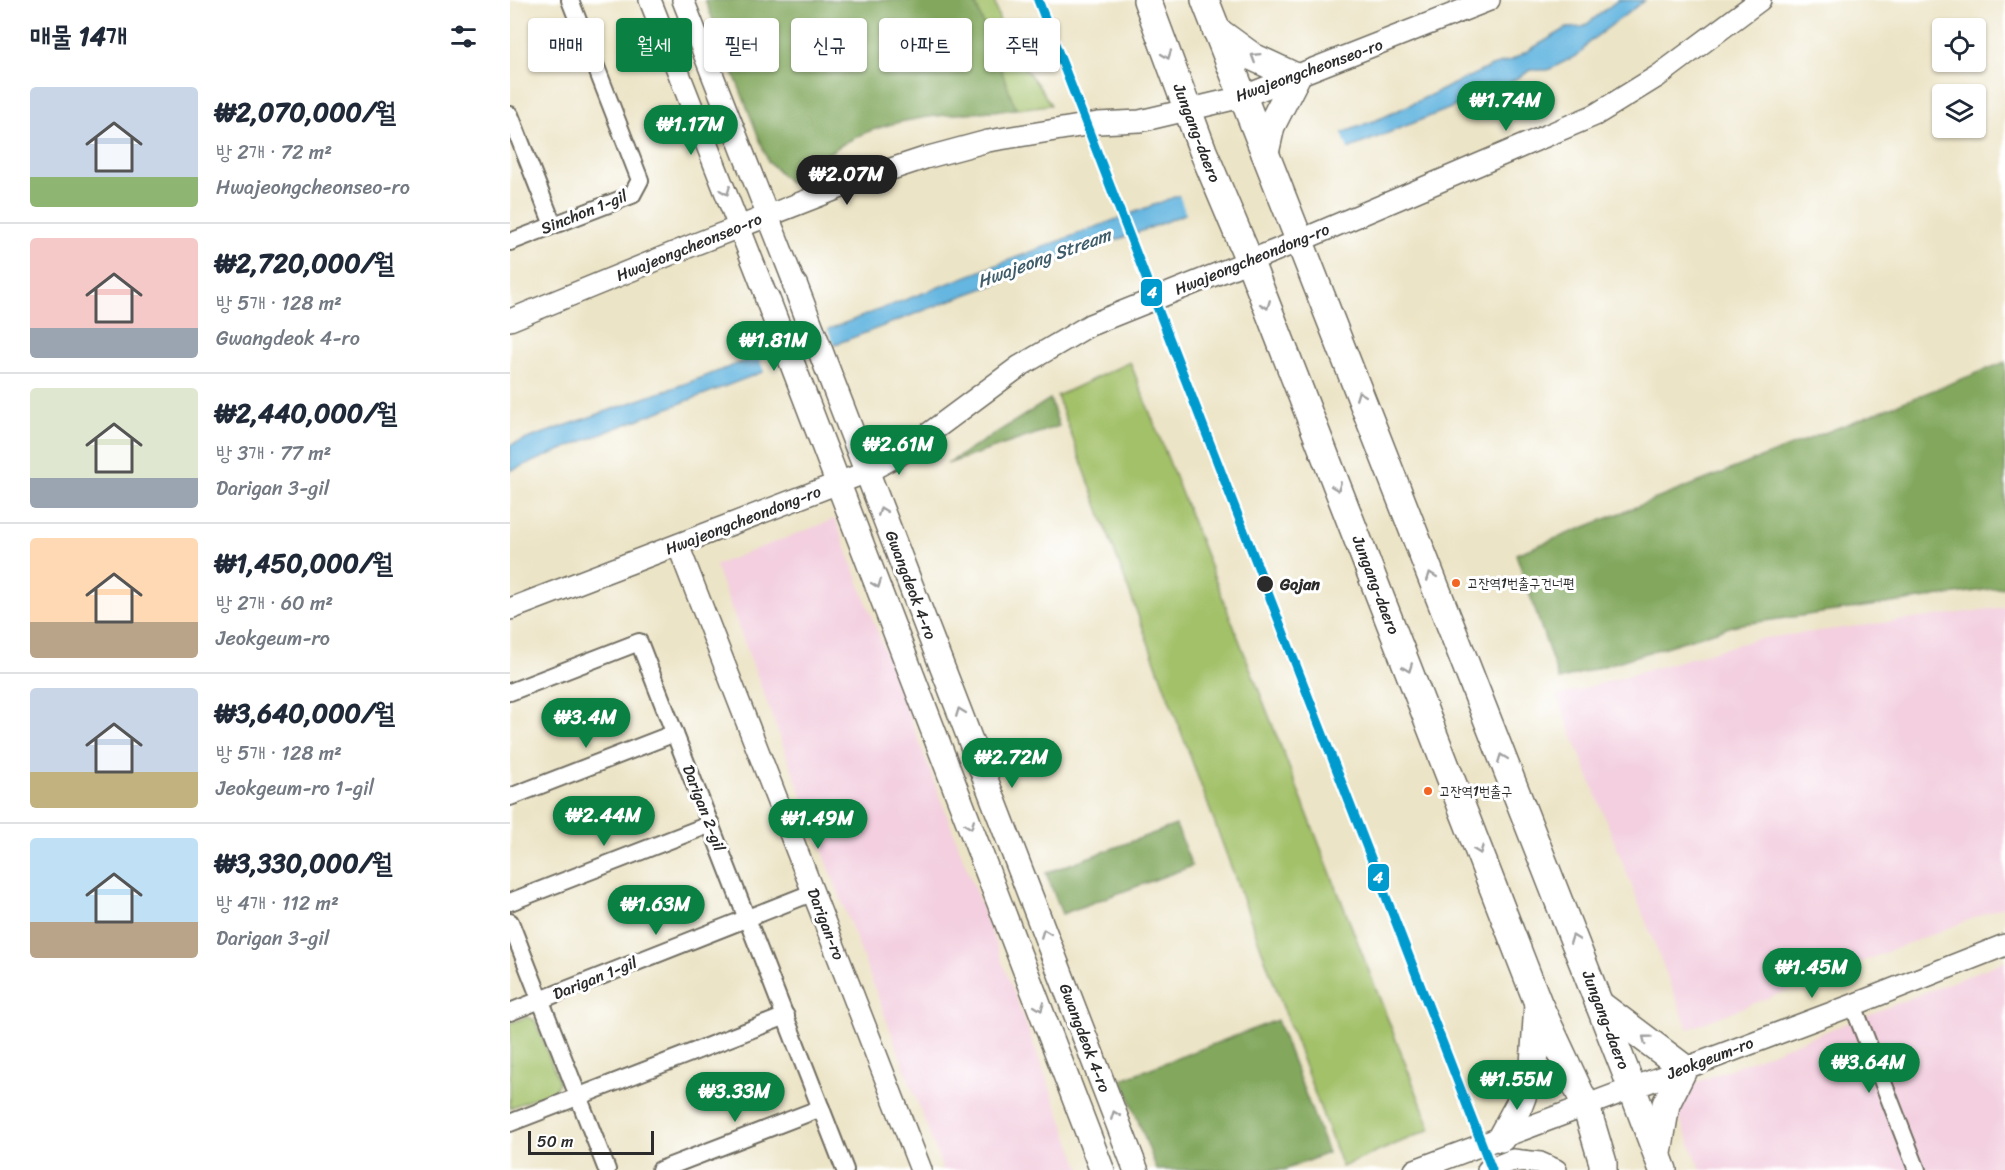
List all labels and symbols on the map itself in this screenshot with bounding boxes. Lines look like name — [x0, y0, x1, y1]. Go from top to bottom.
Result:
street label: Hwajeongcheonseo-ro — [1231, 30, 1387, 110]
one-way arrow — [1160, 49, 1173, 60]
one-way arrow — [1251, 52, 1261, 64]
street label: Jungang-daero — [1164, 78, 1229, 187]
pin: ₩1.74M — [1457, 81, 1555, 132]
pin: ₩1.17M — [642, 105, 740, 156]
pin: ₩2.07M — [798, 155, 896, 206]
street label: Sinchon 1-gil — [536, 181, 632, 243]
one-way arrow — [719, 185, 731, 196]
street label: Hwajeongcheonseo-ro — [612, 204, 766, 290]
street label: Hwajeongcheondong-ro — [1170, 215, 1334, 303]
water label: Hwajeong Stream — [973, 218, 1117, 297]
line badge: 4 — [1140, 278, 1163, 307]
text: 4 — [1146, 278, 1157, 307]
one-way arrow — [1259, 299, 1271, 310]
pin: ₩1.81M — [725, 321, 823, 372]
one-way arrow — [1354, 390, 1367, 400]
pin: ₩2.61M — [850, 425, 948, 476]
street label: Hwajeongcheondong-ro — [661, 477, 825, 563]
one-way arrow — [1330, 480, 1342, 491]
one-way arrow — [877, 506, 889, 517]
street label: Gwangdeok 4-ro — [877, 526, 945, 644]
street label: Jungang-daero — [1343, 530, 1408, 639]
place label: Gojan — [1279, 570, 1320, 599]
one-way arrow — [1426, 571, 1438, 582]
place label: 고잔역1번출구건너편 — [1467, 571, 1574, 596]
marker: Gojan — [1255, 574, 1275, 594]
marker: 고잔역1번출구건너편 — [1450, 577, 1462, 589]
one-way arrow — [870, 578, 883, 589]
one-way arrow — [1401, 662, 1413, 673]
pin: ₩3.4M — [544, 698, 628, 749]
one-way arrow — [955, 708, 967, 719]
pin: ₩2.72M — [963, 738, 1061, 789]
one-way arrow — [1497, 753, 1509, 764]
street label: Darigan 2-gil — [674, 760, 734, 856]
place label: 고잔역1번출구 — [1439, 779, 1513, 804]
marker: 고잔역1번출구 — [1422, 785, 1434, 797]
pin: ₩2.44M — [555, 796, 653, 847]
pin: ₩1.49M — [769, 799, 867, 850]
one-way arrow — [963, 819, 975, 830]
one-way arrow — [1472, 844, 1484, 855]
line badge: 4 — [1367, 863, 1390, 892]
text: 4 — [1372, 863, 1383, 892]
street label: Darigan-ro — [799, 884, 853, 964]
pin: ₩1.63M — [607, 885, 705, 936]
one-way arrow — [1040, 929, 1052, 940]
one-way arrow — [1568, 934, 1581, 945]
street label: Darigan 1-gil — [548, 948, 642, 1008]
pin: ₩1.45M — [1763, 948, 1861, 999]
street label: Jungang-daero — [1573, 965, 1638, 1074]
street label: Gwangdeok 4-ro — [1051, 979, 1119, 1097]
one-way arrow — [1033, 1001, 1045, 1012]
street label: Jeokgeum-ro — [1661, 1028, 1758, 1088]
one-way arrow — [1641, 1035, 1652, 1046]
pin: ₩3.64M — [1820, 1043, 1918, 1094]
pin: ₩1.55M — [1468, 1060, 1566, 1111]
pin: ₩3.33M — [686, 1072, 784, 1123]
one-way arrow — [1110, 1111, 1122, 1122]
scale bar — [528, 1128, 654, 1156]

